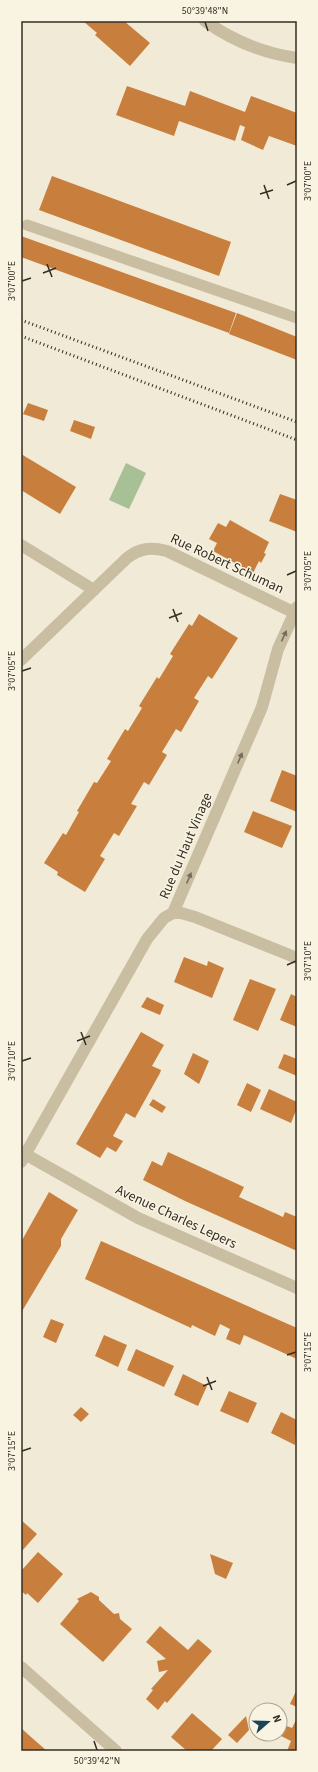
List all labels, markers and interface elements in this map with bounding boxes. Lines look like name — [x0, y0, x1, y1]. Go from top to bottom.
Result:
text: 50°39'48"N — [182, 4, 228, 18]
text: 3°07'00"E — [301, 161, 315, 201]
text: 3°07'00"E — [5, 261, 19, 301]
street label: Rue Robert Schuman — [167, 529, 287, 599]
text: 3°07'05"E — [301, 551, 315, 591]
one-way arrow — [281, 631, 287, 642]
text: 3°07'05"E — [5, 651, 19, 691]
one-way arrow — [238, 752, 244, 764]
street label: Rue du Haut Vinage — [155, 790, 218, 902]
one-way arrow — [186, 872, 192, 883]
text: 3°07'10"E — [301, 941, 315, 981]
text: 3°07'10"E — [5, 1041, 19, 1081]
street label: Avenue Charles Lepers — [112, 1180, 240, 1254]
text: 3°07'15"E — [301, 1332, 315, 1372]
text: 3°07'15"E — [5, 1431, 19, 1471]
north arrow — [248, 1702, 288, 1742]
text: N — [269, 1713, 285, 1725]
text: 50°39'42"N — [74, 1754, 120, 1768]

